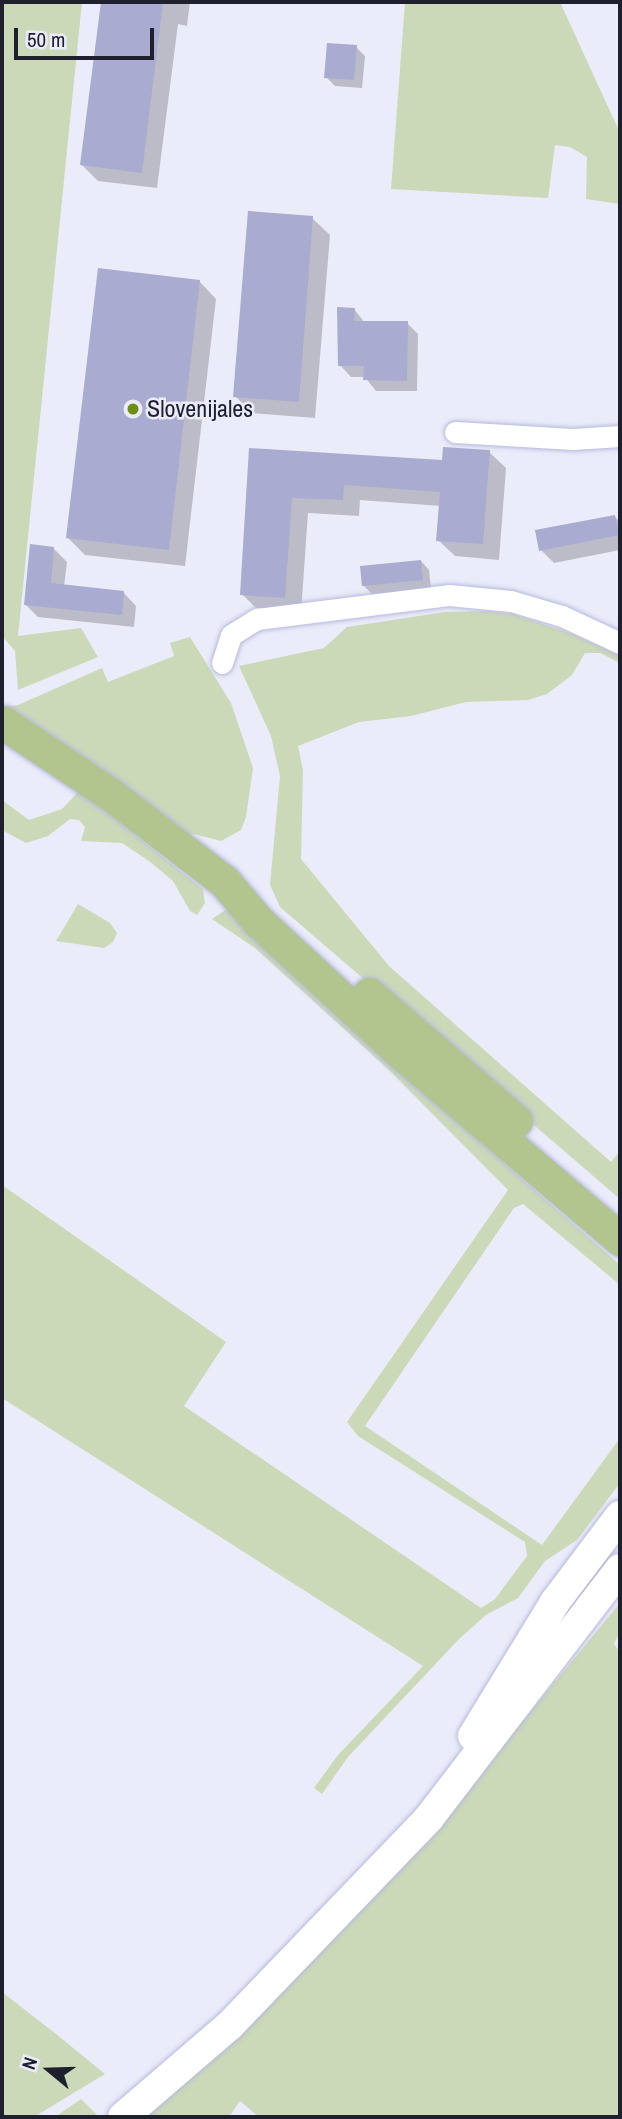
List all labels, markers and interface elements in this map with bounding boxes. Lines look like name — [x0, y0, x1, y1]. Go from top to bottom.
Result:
scale bar — [18, 14, 158, 58]
text: 50 m — [27, 25, 65, 54]
place label: Slovenijales — [147, 395, 253, 423]
marker: Slovenijales — [125, 401, 141, 417]
north arrow — [14, 2035, 84, 2105]
text: N — [15, 2054, 43, 2073]

